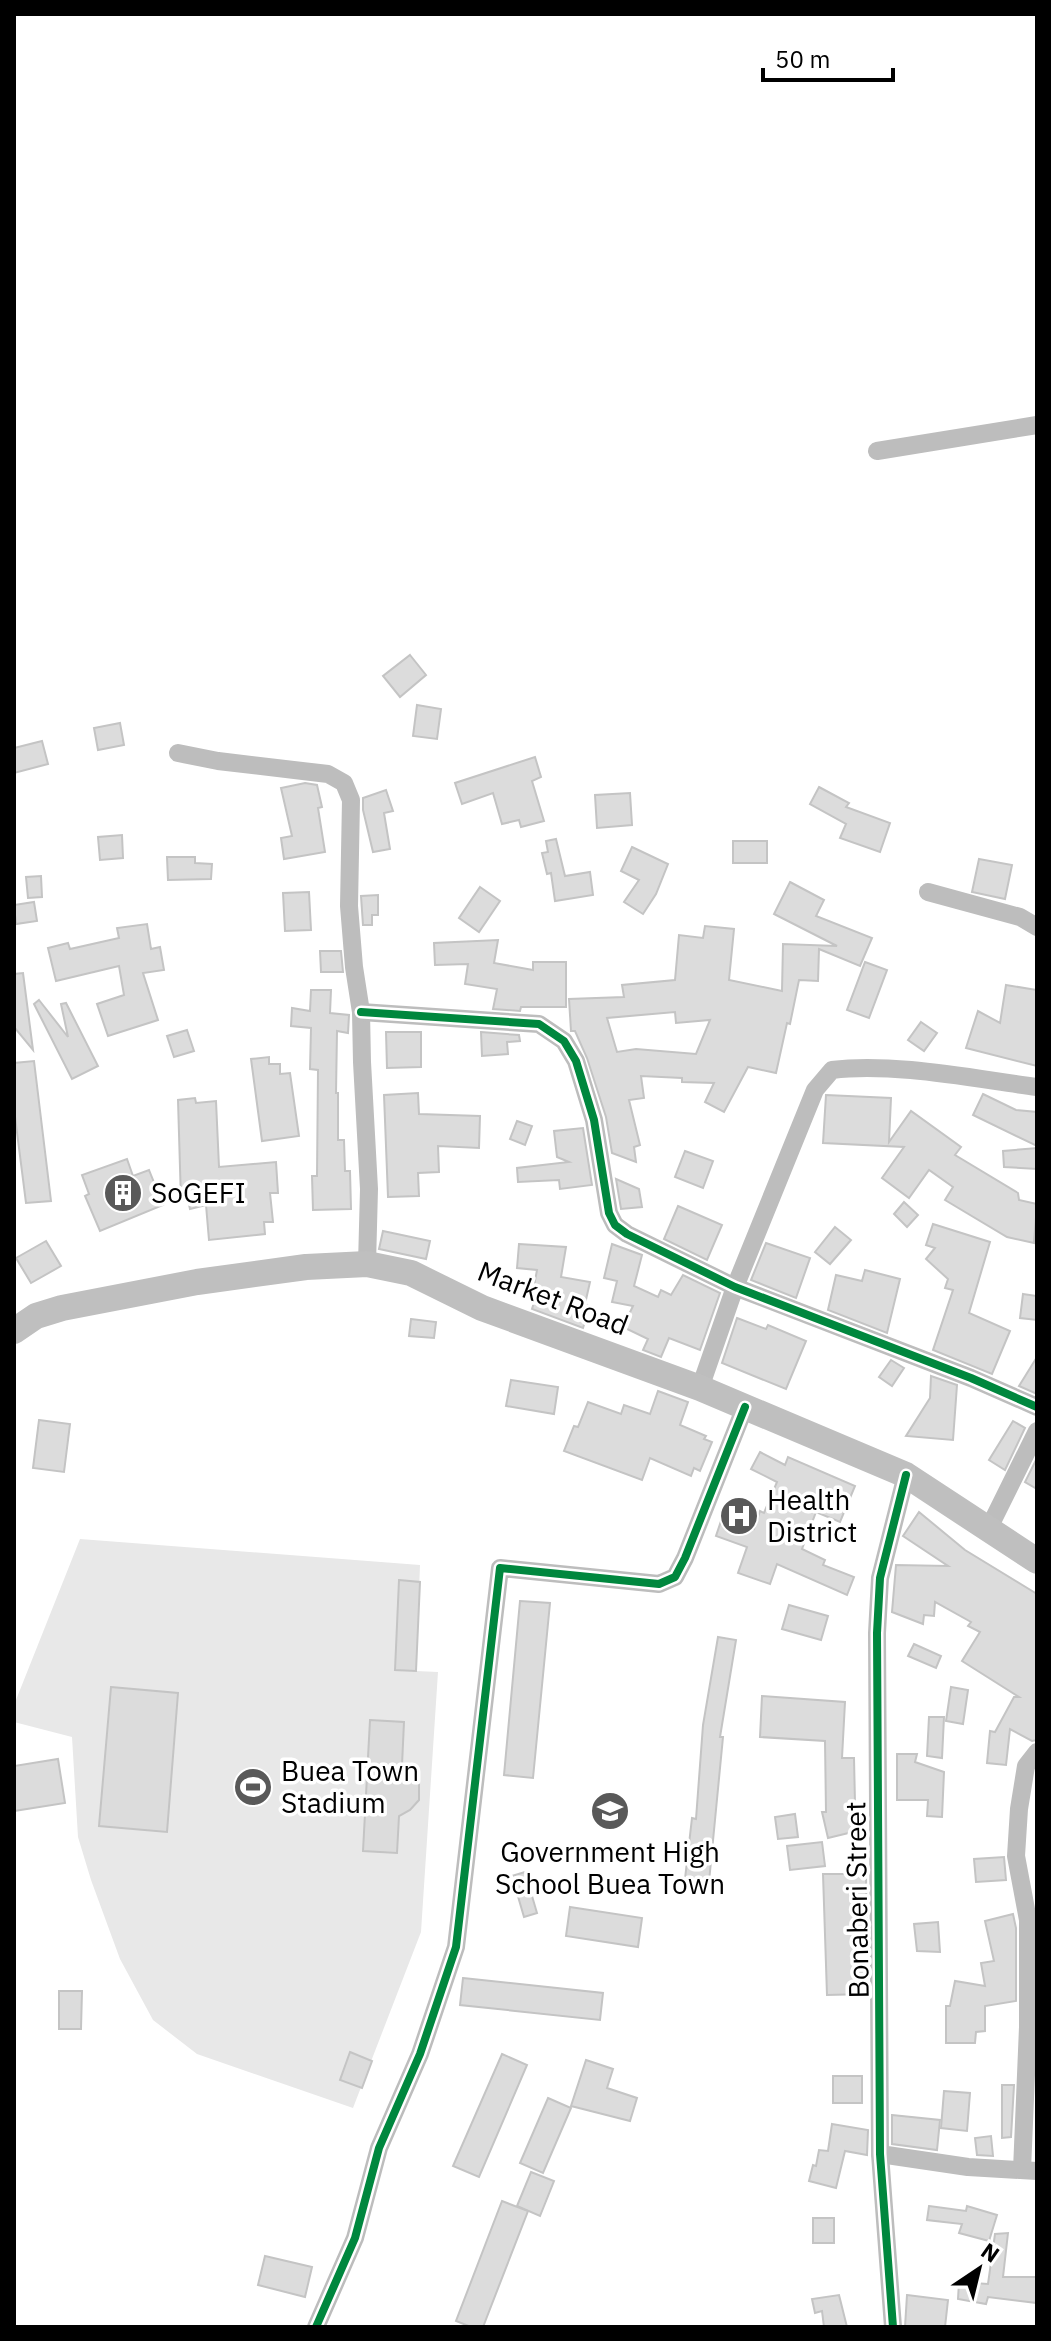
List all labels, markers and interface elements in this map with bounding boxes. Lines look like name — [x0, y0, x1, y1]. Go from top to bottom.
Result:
scale bar — [763, 32, 893, 82]
text: 50 m — [775, 43, 830, 75]
building icon: SoGEFI — [102, 1172, 144, 1214]
place label: SoGEFI — [151, 1174, 246, 1211]
street label: Market Road — [473, 1252, 634, 1343]
place label: Health District — [767, 1481, 857, 1550]
hospital icon: Health District — [718, 1495, 760, 1537]
place label: Buea Town Stadium — [281, 1752, 419, 1821]
sports icon: Buea Town Stadium — [232, 1766, 274, 1808]
school or university icon: Government High School Buea Town — [589, 1790, 631, 1832]
street label: Bonaberi Street — [836, 1801, 877, 1999]
place label: Government High School Buea Town — [495, 1833, 725, 1902]
north arrow — [939, 2229, 1019, 2309]
text: N — [976, 2236, 1006, 2269]

